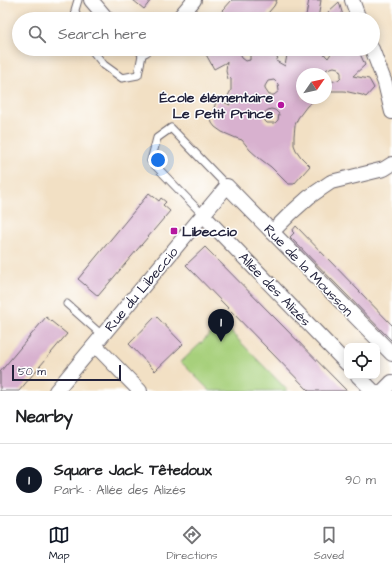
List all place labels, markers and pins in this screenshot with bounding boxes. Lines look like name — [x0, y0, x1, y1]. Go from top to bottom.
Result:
place label: École élémentaire Le Petit Prince — [160, 88, 273, 124]
marker: École élémentaire Le Petit Prince — [276, 100, 286, 110]
place label: Libeccio — [182, 222, 237, 242]
marker: Libeccio — [169, 226, 179, 236]
pin: 1 — [208, 309, 234, 342]

